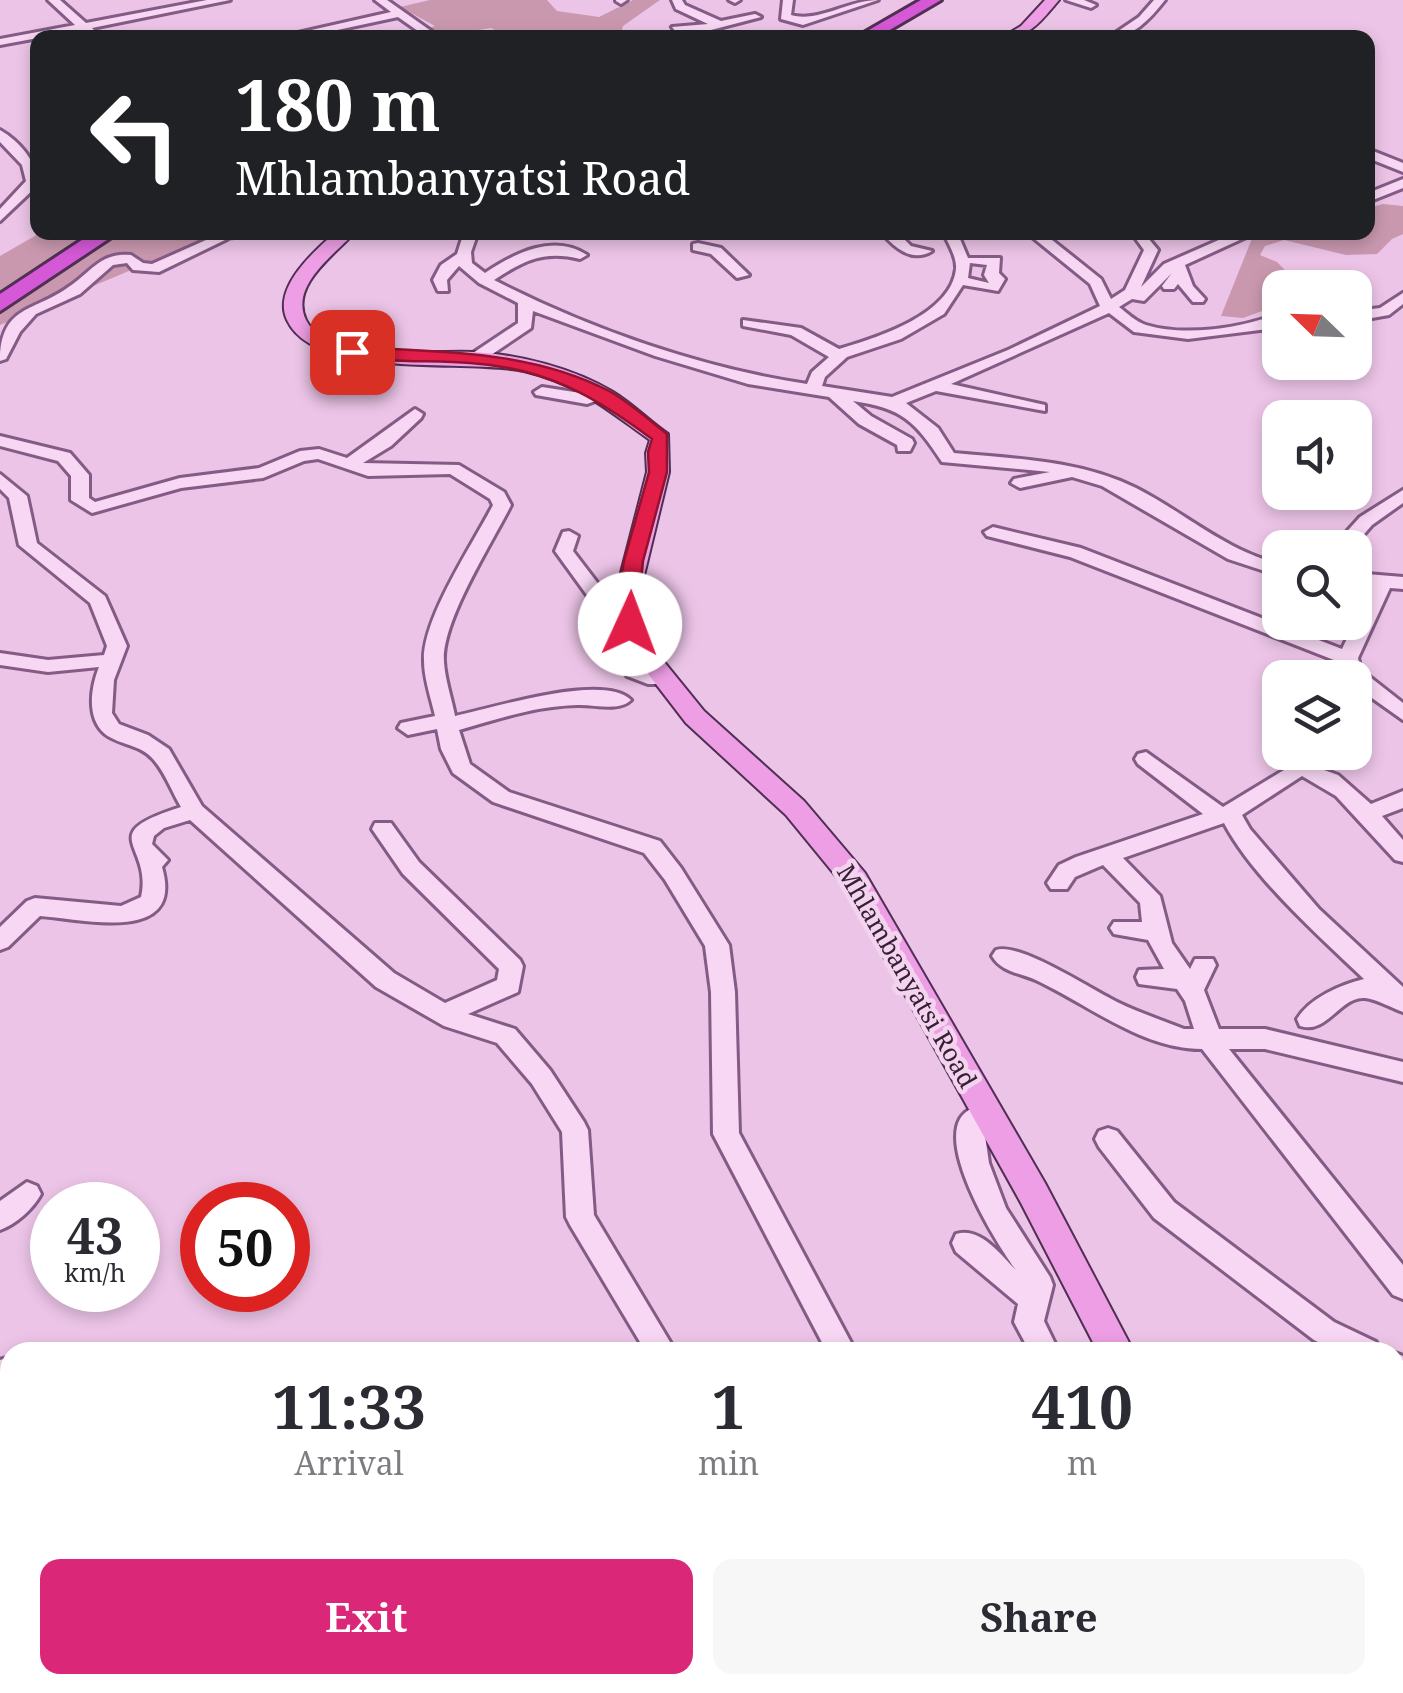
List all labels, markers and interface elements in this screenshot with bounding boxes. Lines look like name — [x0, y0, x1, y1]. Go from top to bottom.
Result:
text: 180 m — [235, 56, 441, 152]
icon: left — [70, 70, 200, 200]
text: Mhlambanyatsi Road — [235, 147, 690, 208]
north arrow — [1262, 270, 1372, 380]
map controls — [1262, 270, 1372, 770]
pin — [310, 310, 395, 395]
icon: arrive — [325, 325, 380, 380]
button: sound — [1262, 400, 1372, 510]
button: search — [1262, 530, 1372, 640]
position arrow — [578, 572, 682, 676]
button: layers — [1262, 660, 1372, 770]
street label: Mhlambanyatsi Road — [830, 858, 986, 1093]
speed limit sign: 50 — [180, 1182, 310, 1312]
text: 43 — [67, 1201, 123, 1269]
text: km/h — [64, 1255, 126, 1289]
text: 11:33 — [272, 1365, 426, 1447]
text: 1 — [712, 1365, 746, 1447]
text: 410 — [1031, 1365, 1133, 1447]
text: Arrival — [294, 1441, 404, 1484]
text: min — [698, 1441, 759, 1484]
text: m — [1067, 1441, 1097, 1484]
button: Exit — [40, 1559, 693, 1674]
button: Share — [713, 1559, 1365, 1674]

